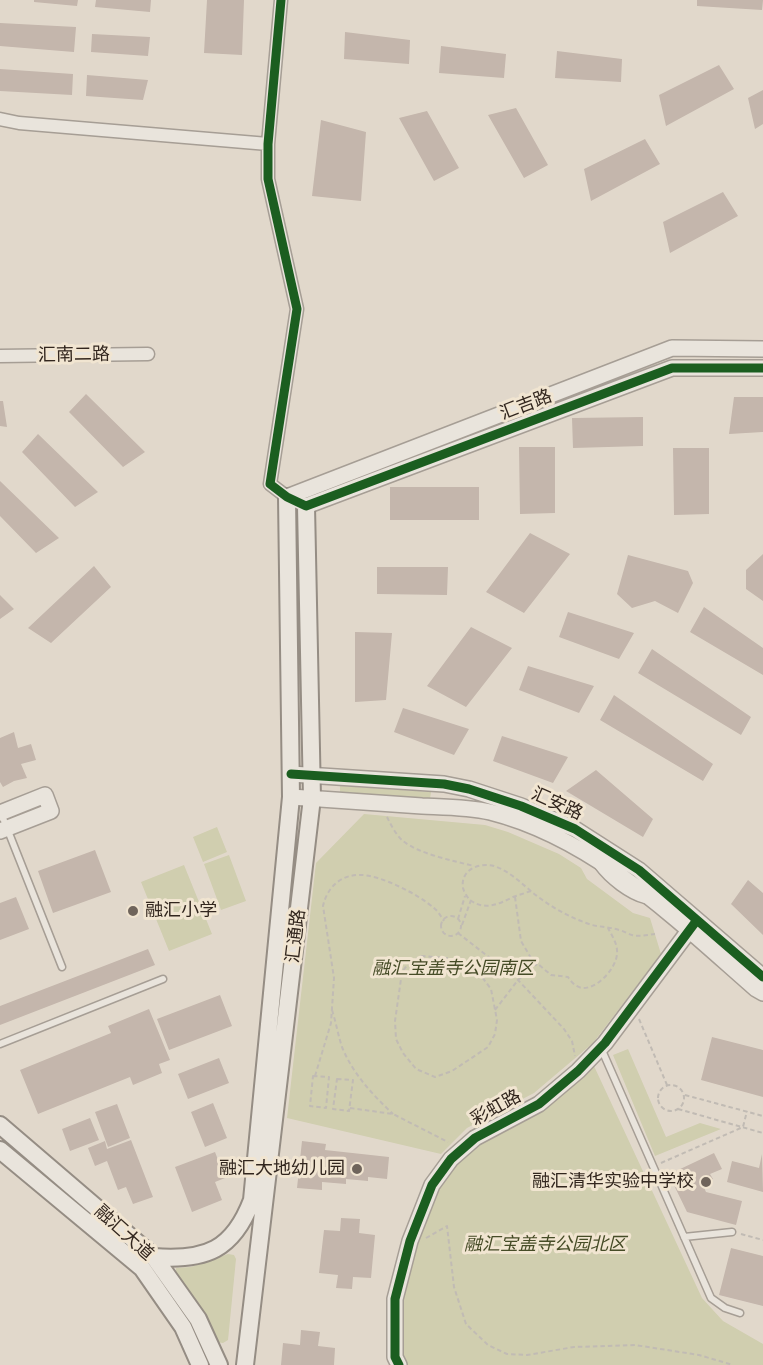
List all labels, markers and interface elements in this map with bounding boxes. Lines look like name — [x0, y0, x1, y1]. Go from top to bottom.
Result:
street label: 汇南二路 — [38, 344, 110, 366]
street label: 汇吉路 — [497, 385, 555, 425]
street label: 汇安路 — [528, 783, 586, 825]
place label: 融汇小学 — [145, 900, 217, 922]
marker: 融汇小学 — [126, 904, 140, 918]
street label: 汇通路 — [282, 908, 310, 964]
park label: 融汇宝盖寺公园南区 — [372, 958, 534, 980]
street label: 彩虹路 — [467, 1085, 525, 1131]
place label: 融汇大地幼儿园 — [219, 1158, 345, 1180]
marker: 融汇大地幼儿园 — [350, 1162, 364, 1176]
place label: 融汇清华实验中学校 — [532, 1171, 694, 1193]
marker: 融汇清华实验中学校 — [699, 1175, 713, 1189]
street label: 融汇大道 — [90, 1201, 158, 1265]
park label: 融汇宝盖寺公园北区 — [464, 1234, 626, 1256]

